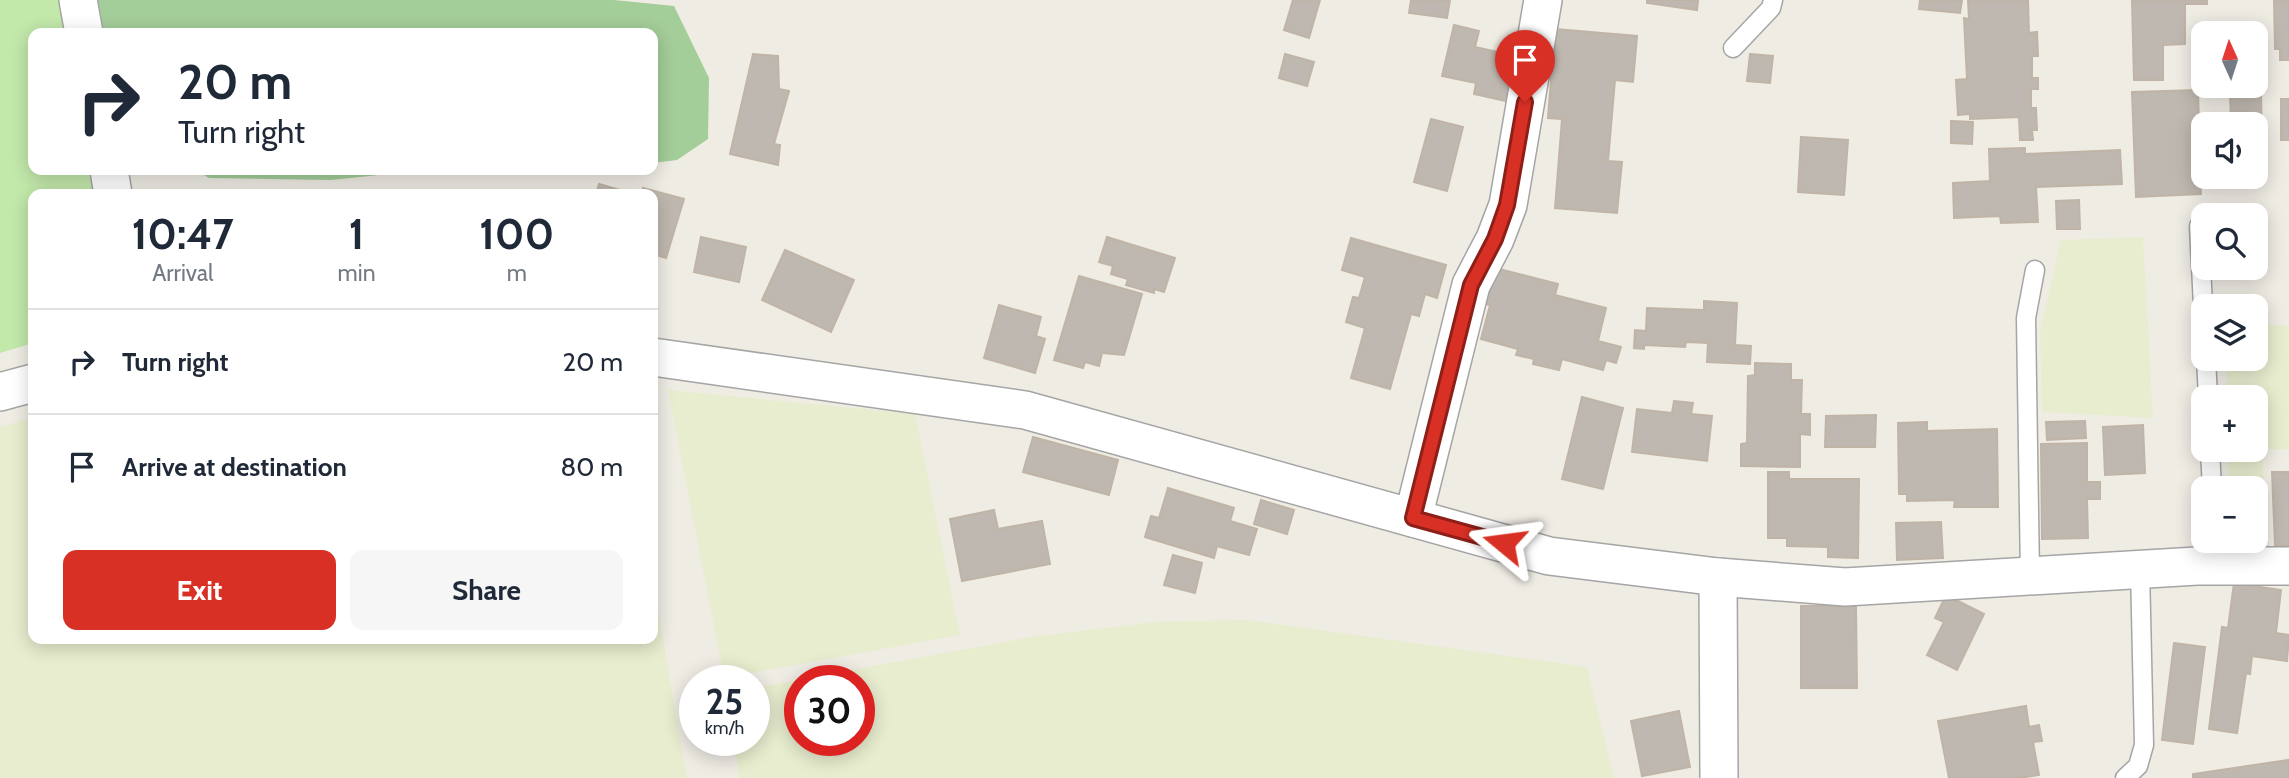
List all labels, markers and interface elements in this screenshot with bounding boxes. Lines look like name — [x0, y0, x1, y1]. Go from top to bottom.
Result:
north arrow — [2191, 21, 2268, 98]
map controls — [2191, 21, 2268, 553]
pin — [1495, 30, 1555, 102]
icon: arrive — [1506, 41, 1544, 79]
text: 20 m — [178, 52, 292, 111]
icon: right — [63, 56, 154, 147]
text: Turn right — [178, 112, 305, 151]
button: sound — [2191, 112, 2268, 189]
button: search — [2191, 203, 2268, 280]
text: 10:47 — [132, 208, 234, 260]
text: 1 — [349, 208, 364, 260]
text: 100 — [479, 208, 554, 260]
text: Arrival — [152, 259, 213, 287]
text: min — [338, 259, 376, 287]
text: m — [507, 259, 527, 287]
button: layers — [2191, 294, 2268, 371]
icon: right — [63, 343, 101, 381]
text: Turn right — [122, 346, 228, 378]
text: 20 m — [563, 346, 623, 378]
button: + — [2191, 385, 2268, 462]
icon: arrive — [63, 448, 101, 486]
text: Arrive at destination — [122, 451, 347, 483]
text: 80 m — [560, 451, 623, 483]
button: − — [2191, 476, 2268, 553]
position arrow — [1467, 506, 1541, 580]
button: Exit — [63, 550, 336, 630]
button: Share — [350, 550, 623, 630]
speed limit sign: 30 — [784, 665, 875, 756]
text: 25 — [706, 680, 743, 723]
text: km/h — [705, 717, 744, 739]

